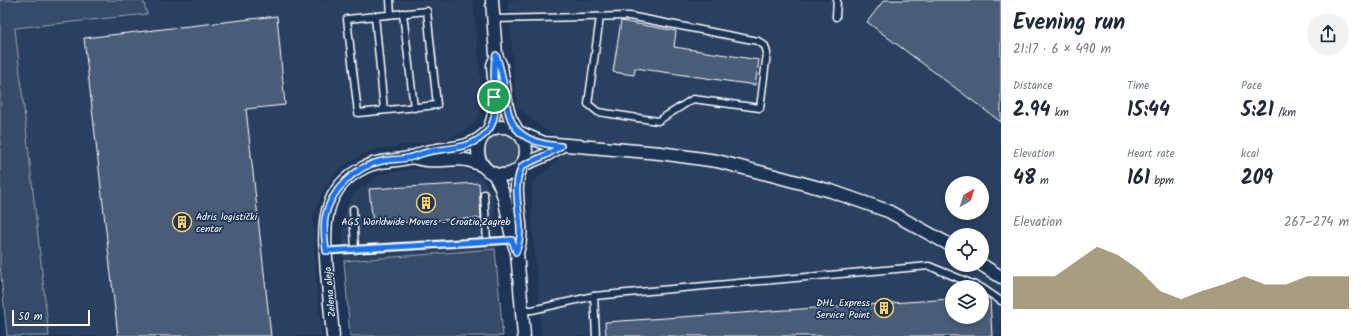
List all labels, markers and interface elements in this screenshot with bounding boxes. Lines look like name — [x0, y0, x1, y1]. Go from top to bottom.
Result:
text: Evening run — [1013, 6, 1125, 41]
button: share — [1307, 13, 1349, 55]
text: 21:17 · 6 × 490 m — [1013, 39, 1111, 60]
text: Distance — [1013, 77, 1053, 95]
text: Time — [1127, 77, 1149, 95]
text: Pace — [1241, 77, 1262, 95]
pin — [477, 80, 511, 114]
icon: arrive — [483, 86, 505, 108]
text: 2.94 — [1013, 95, 1050, 127]
text: 15:44 — [1127, 95, 1170, 127]
text: 5:21 — [1241, 95, 1274, 127]
text: km — [1050, 104, 1069, 122]
text: /km — [1274, 104, 1296, 122]
text: Elevation — [1013, 145, 1055, 163]
text: Heart rate — [1127, 145, 1175, 163]
text: kcal — [1241, 145, 1259, 163]
text: 48 — [1013, 163, 1036, 195]
text: 161 — [1127, 163, 1150, 195]
text: 209 — [1241, 163, 1273, 195]
text: m — [1036, 172, 1049, 190]
text: bpm — [1150, 172, 1174, 190]
north arrow — [945, 176, 989, 220]
map controls — [945, 176, 989, 324]
building icon: AGS Worldwide Movers - Croatia,Zagreb — [415, 192, 437, 214]
place label: Adris logistički centar — [196, 209, 258, 237]
building icon: Adris logistički centar — [171, 211, 193, 233]
text: Elevation — [1013, 212, 1062, 233]
text: 267–274 m — [1284, 212, 1349, 233]
place label: AGS Worldwide Movers - Croatia,Zagreb — [342, 214, 511, 230]
button: locate — [945, 228, 989, 272]
street label: Zelena aleja — [320, 266, 340, 318]
button: layers — [945, 280, 989, 324]
place label: DHL Express Service Point — [816, 295, 871, 323]
building icon: DHL Express Service Point — [873, 297, 895, 319]
scale bar — [12, 308, 90, 327]
text: 50 m — [18, 308, 43, 326]

